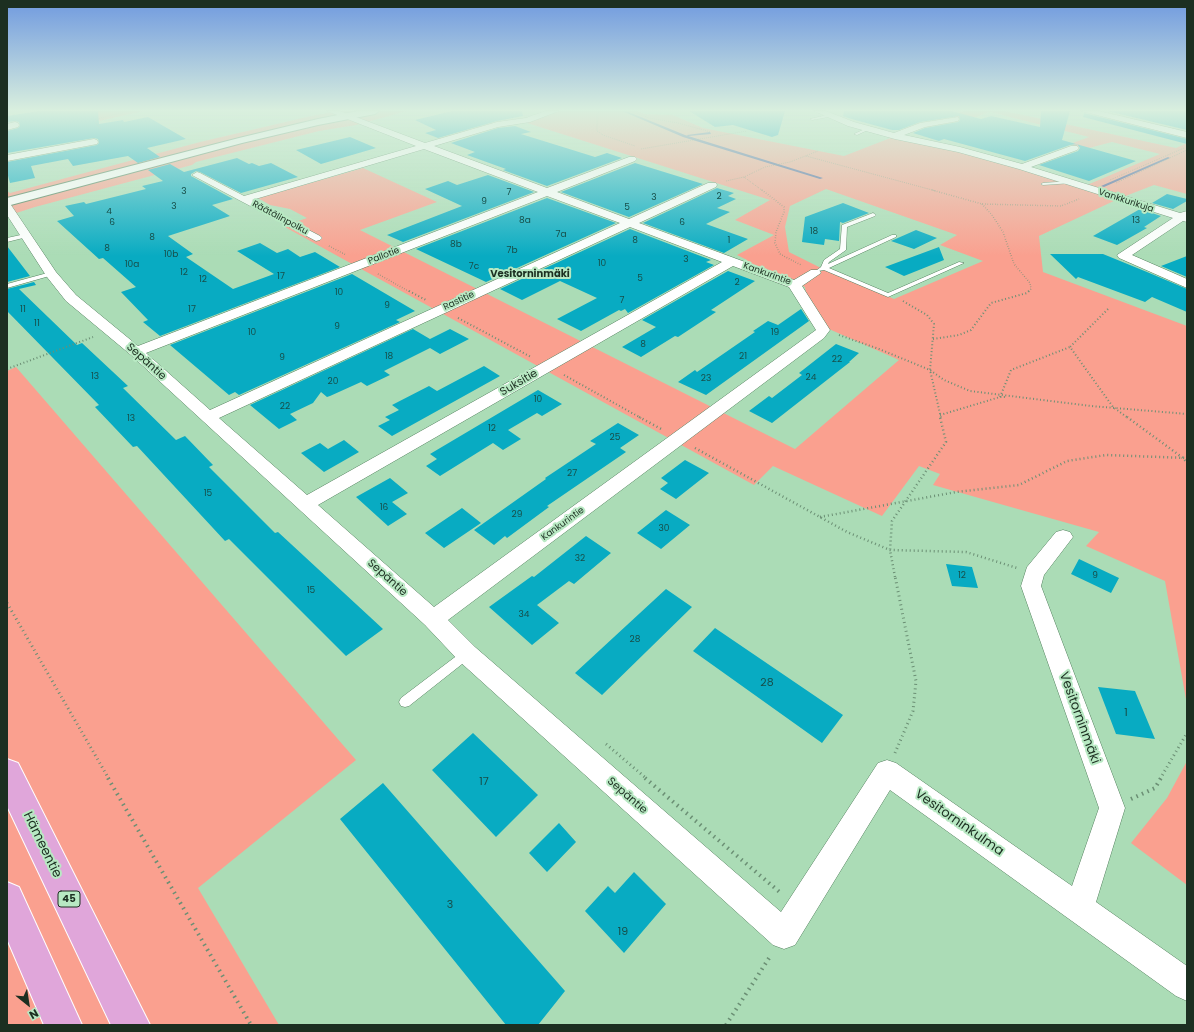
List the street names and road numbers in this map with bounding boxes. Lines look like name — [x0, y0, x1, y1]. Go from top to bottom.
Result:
street label: Vankkurikuja — [1097, 187, 1155, 215]
street label: Räätälinpolku — [250, 199, 310, 237]
street label: Pallotie — [367, 245, 401, 267]
street label: Kankurintie — [742, 260, 792, 288]
street label: Rastitie — [442, 289, 476, 313]
street label: Sepäntie — [123, 341, 169, 383]
street label: Suksitie — [498, 367, 540, 399]
street label: Kankurintie — [540, 505, 586, 543]
street label: Sepäntie — [364, 557, 410, 599]
street label: Vesitorninmäki — [1055, 670, 1103, 766]
street label: Sepäntie — [604, 775, 650, 817]
street label: Vesitorninkulma — [912, 787, 1006, 859]
street label: Hämeentie — [19, 809, 65, 881]
road number: 45 — [58, 891, 80, 907]

